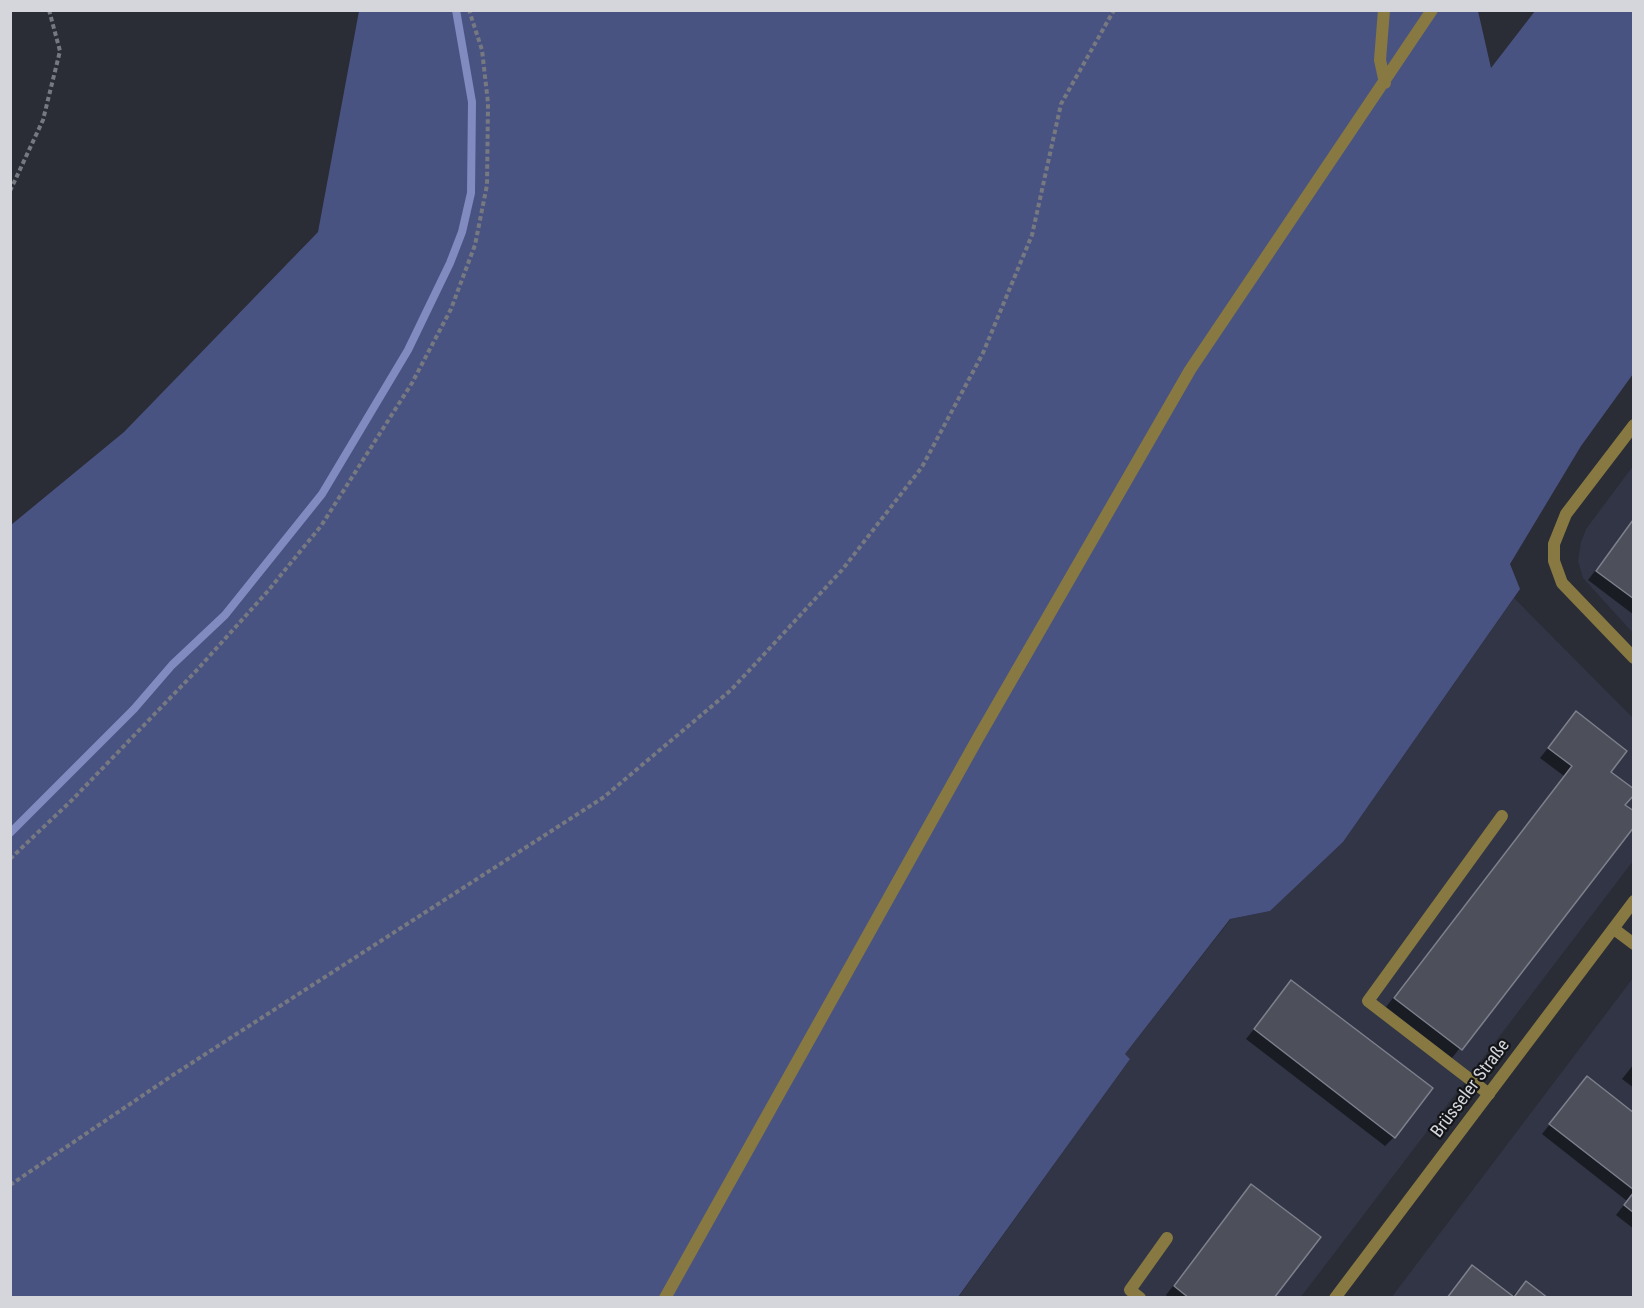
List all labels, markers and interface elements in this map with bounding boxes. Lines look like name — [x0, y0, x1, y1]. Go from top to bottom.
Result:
street label: Brüsseler Straße — [1427, 1036, 1515, 1142]

